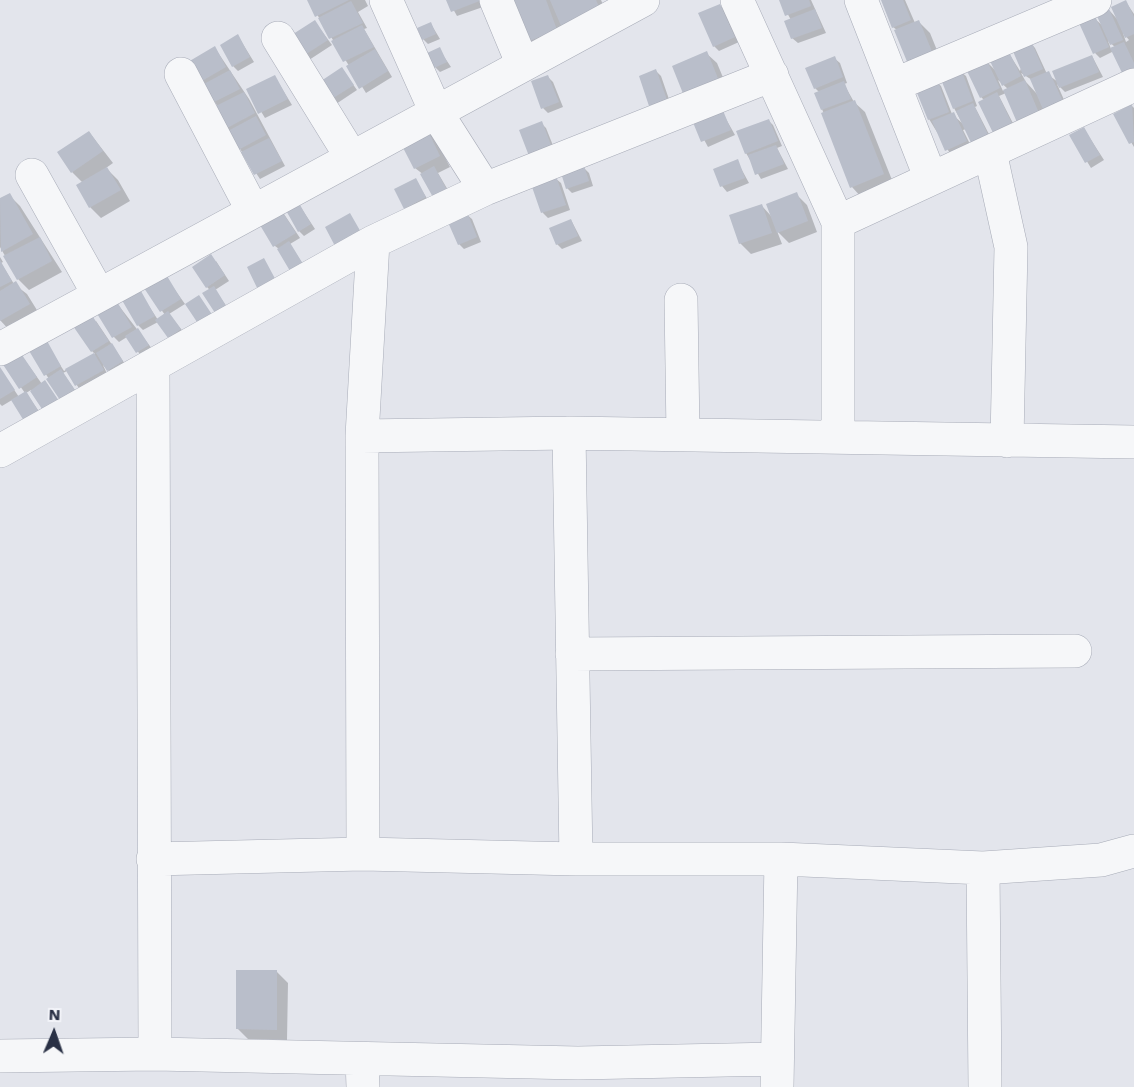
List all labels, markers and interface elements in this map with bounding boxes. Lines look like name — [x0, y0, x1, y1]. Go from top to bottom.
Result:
north arrow — [24, 1003, 84, 1063]
text: N — [48, 1005, 61, 1024]

